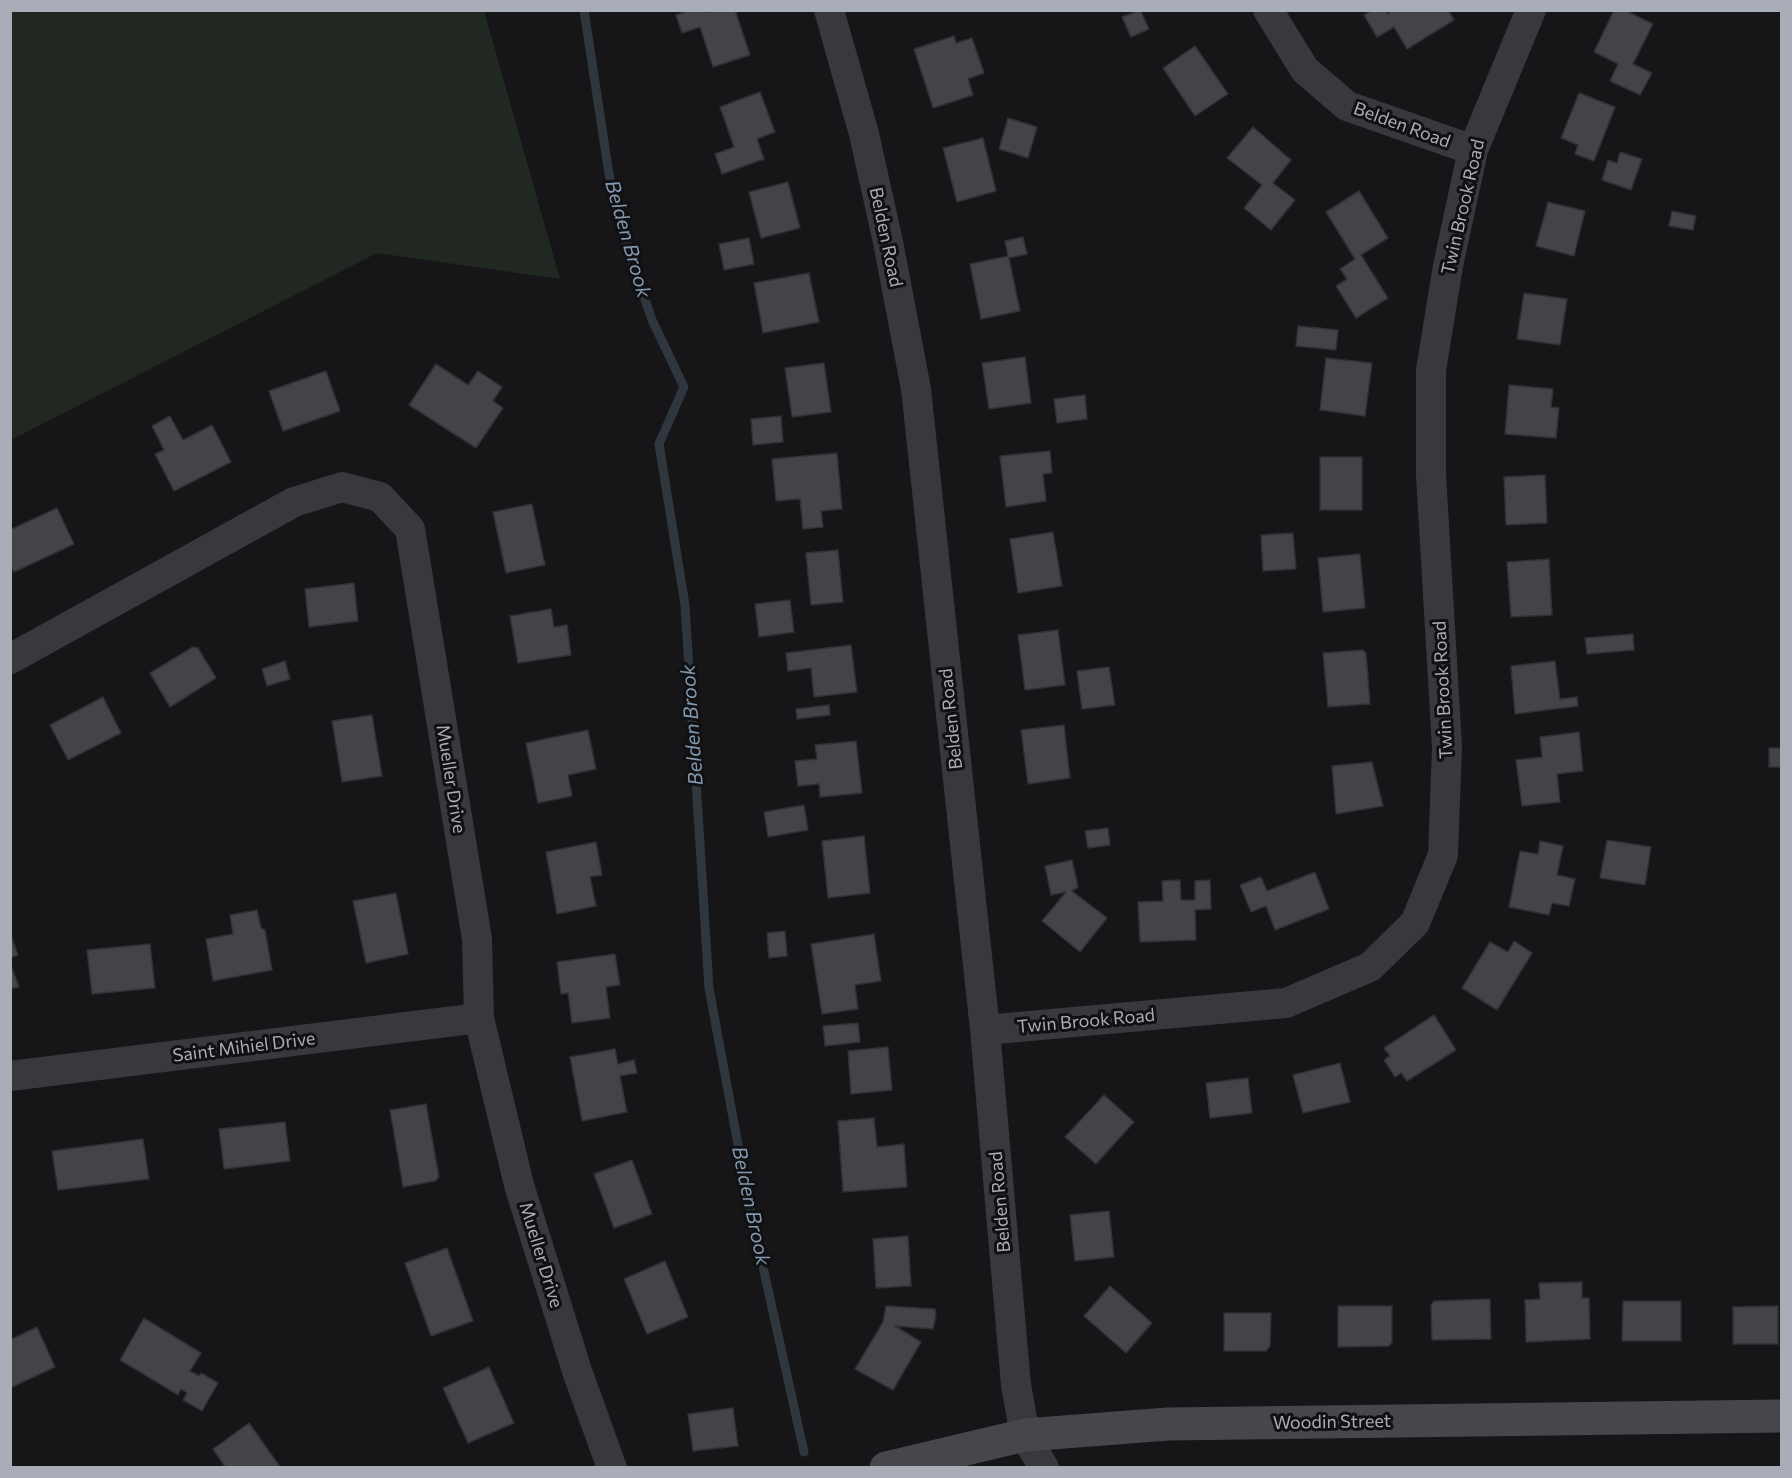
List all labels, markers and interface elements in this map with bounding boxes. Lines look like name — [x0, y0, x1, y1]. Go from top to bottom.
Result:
street label: Belden Road — [1351, 98, 1453, 152]
street label: Twin Brook Road — [1437, 137, 1489, 277]
water label: Belden Brook — [600, 177, 656, 301]
street label: Belden Road — [865, 185, 907, 289]
street label: Twin Brook Road — [1429, 620, 1457, 760]
water label: Belden Brook — [676, 664, 708, 786]
street label: Belden Road — [935, 667, 967, 771]
street label: Mueller Drive — [432, 723, 470, 835]
street label: Twin Brook Road — [1016, 1004, 1156, 1038]
street label: Saint Mihiel Drive — [171, 1028, 317, 1066]
water label: Belden Brook — [727, 1144, 775, 1268]
street label: Belden Road — [985, 1151, 1015, 1253]
street label: Mueller Drive — [515, 1199, 567, 1311]
street label: Woodin Street — [1273, 1410, 1391, 1434]

